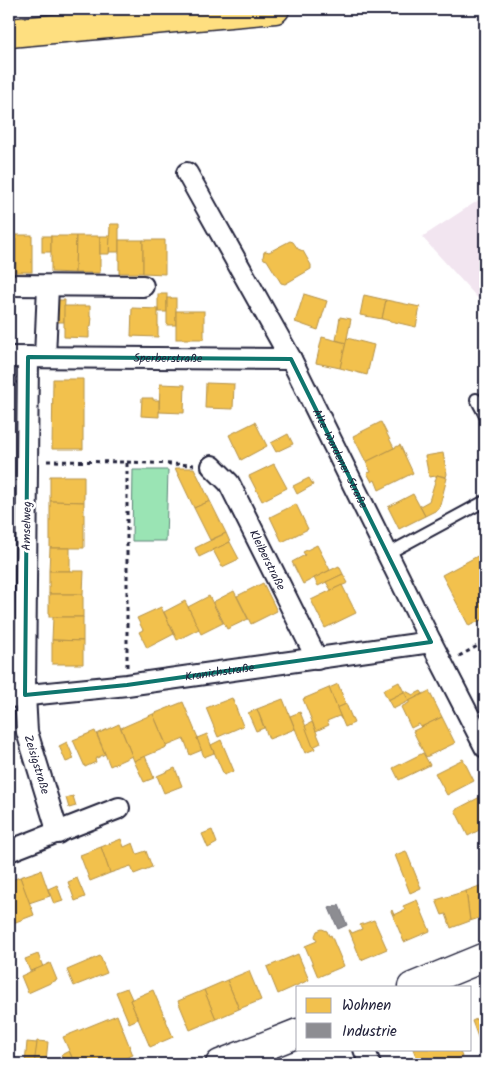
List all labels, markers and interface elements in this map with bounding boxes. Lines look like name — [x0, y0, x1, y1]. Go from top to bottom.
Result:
street label: Sperberstraße — [133, 348, 203, 368]
street label: Alte Wardener Straße — [307, 405, 373, 512]
street label: Amselweg — [17, 501, 37, 551]
street label: Kleiberstraße — [244, 526, 291, 594]
street label: Kranichstraße — [184, 658, 256, 686]
street label: Zeisigstraße — [19, 732, 55, 797]
legend — [296, 986, 472, 1050]
text: Wohnen — [342, 994, 391, 1018]
text: Industrie — [342, 1020, 397, 1044]

